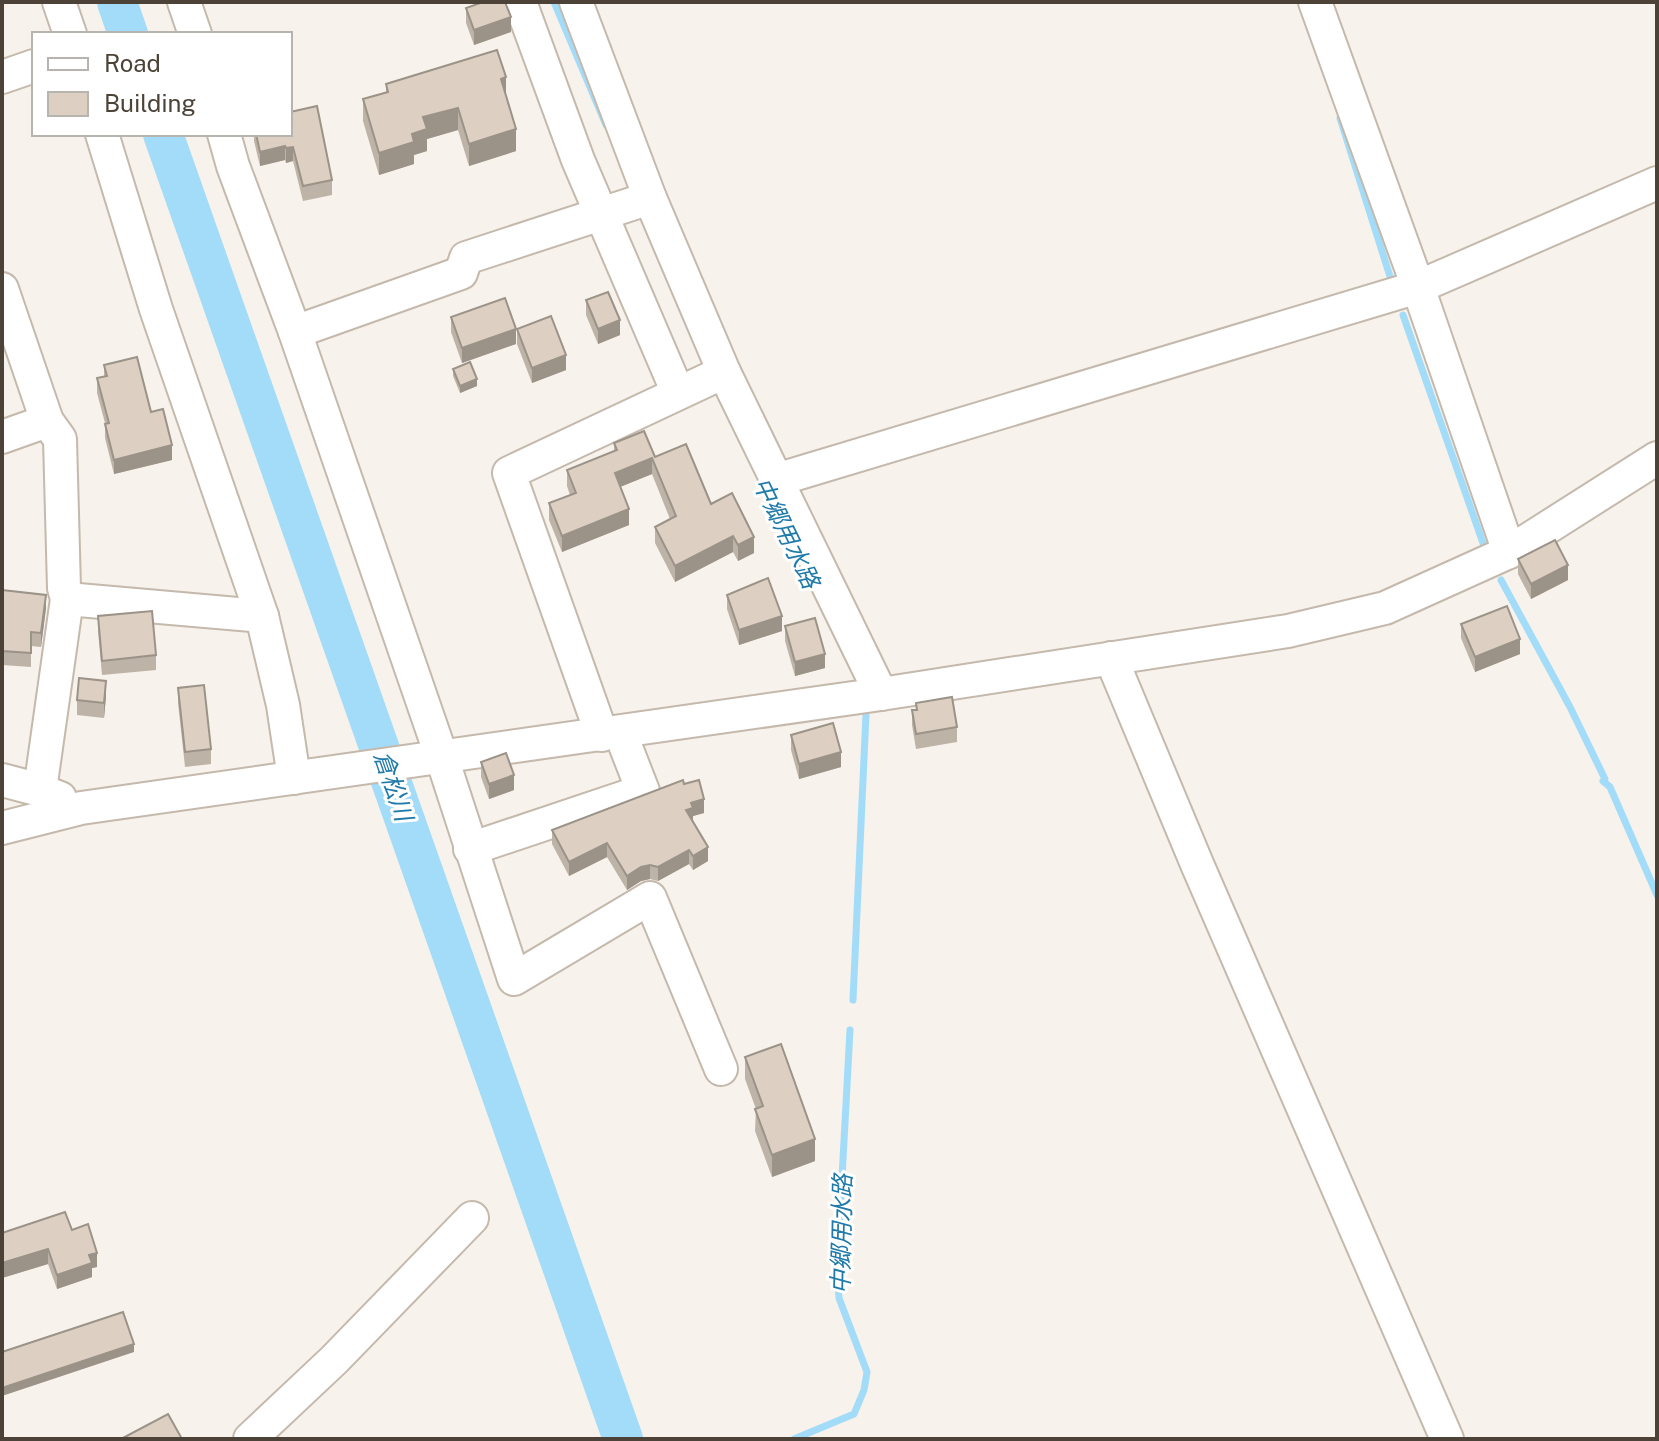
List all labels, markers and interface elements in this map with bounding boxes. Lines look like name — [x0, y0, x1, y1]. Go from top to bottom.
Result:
legend — [32, 32, 292, 136]
text: Road — [104, 49, 161, 77]
text: Building — [104, 89, 196, 117]
water label: 中郷用水路 — [748, 472, 827, 594]
water label: 倉松川 — [369, 747, 420, 827]
water label: 中郷用水路 — [826, 1172, 856, 1294]

